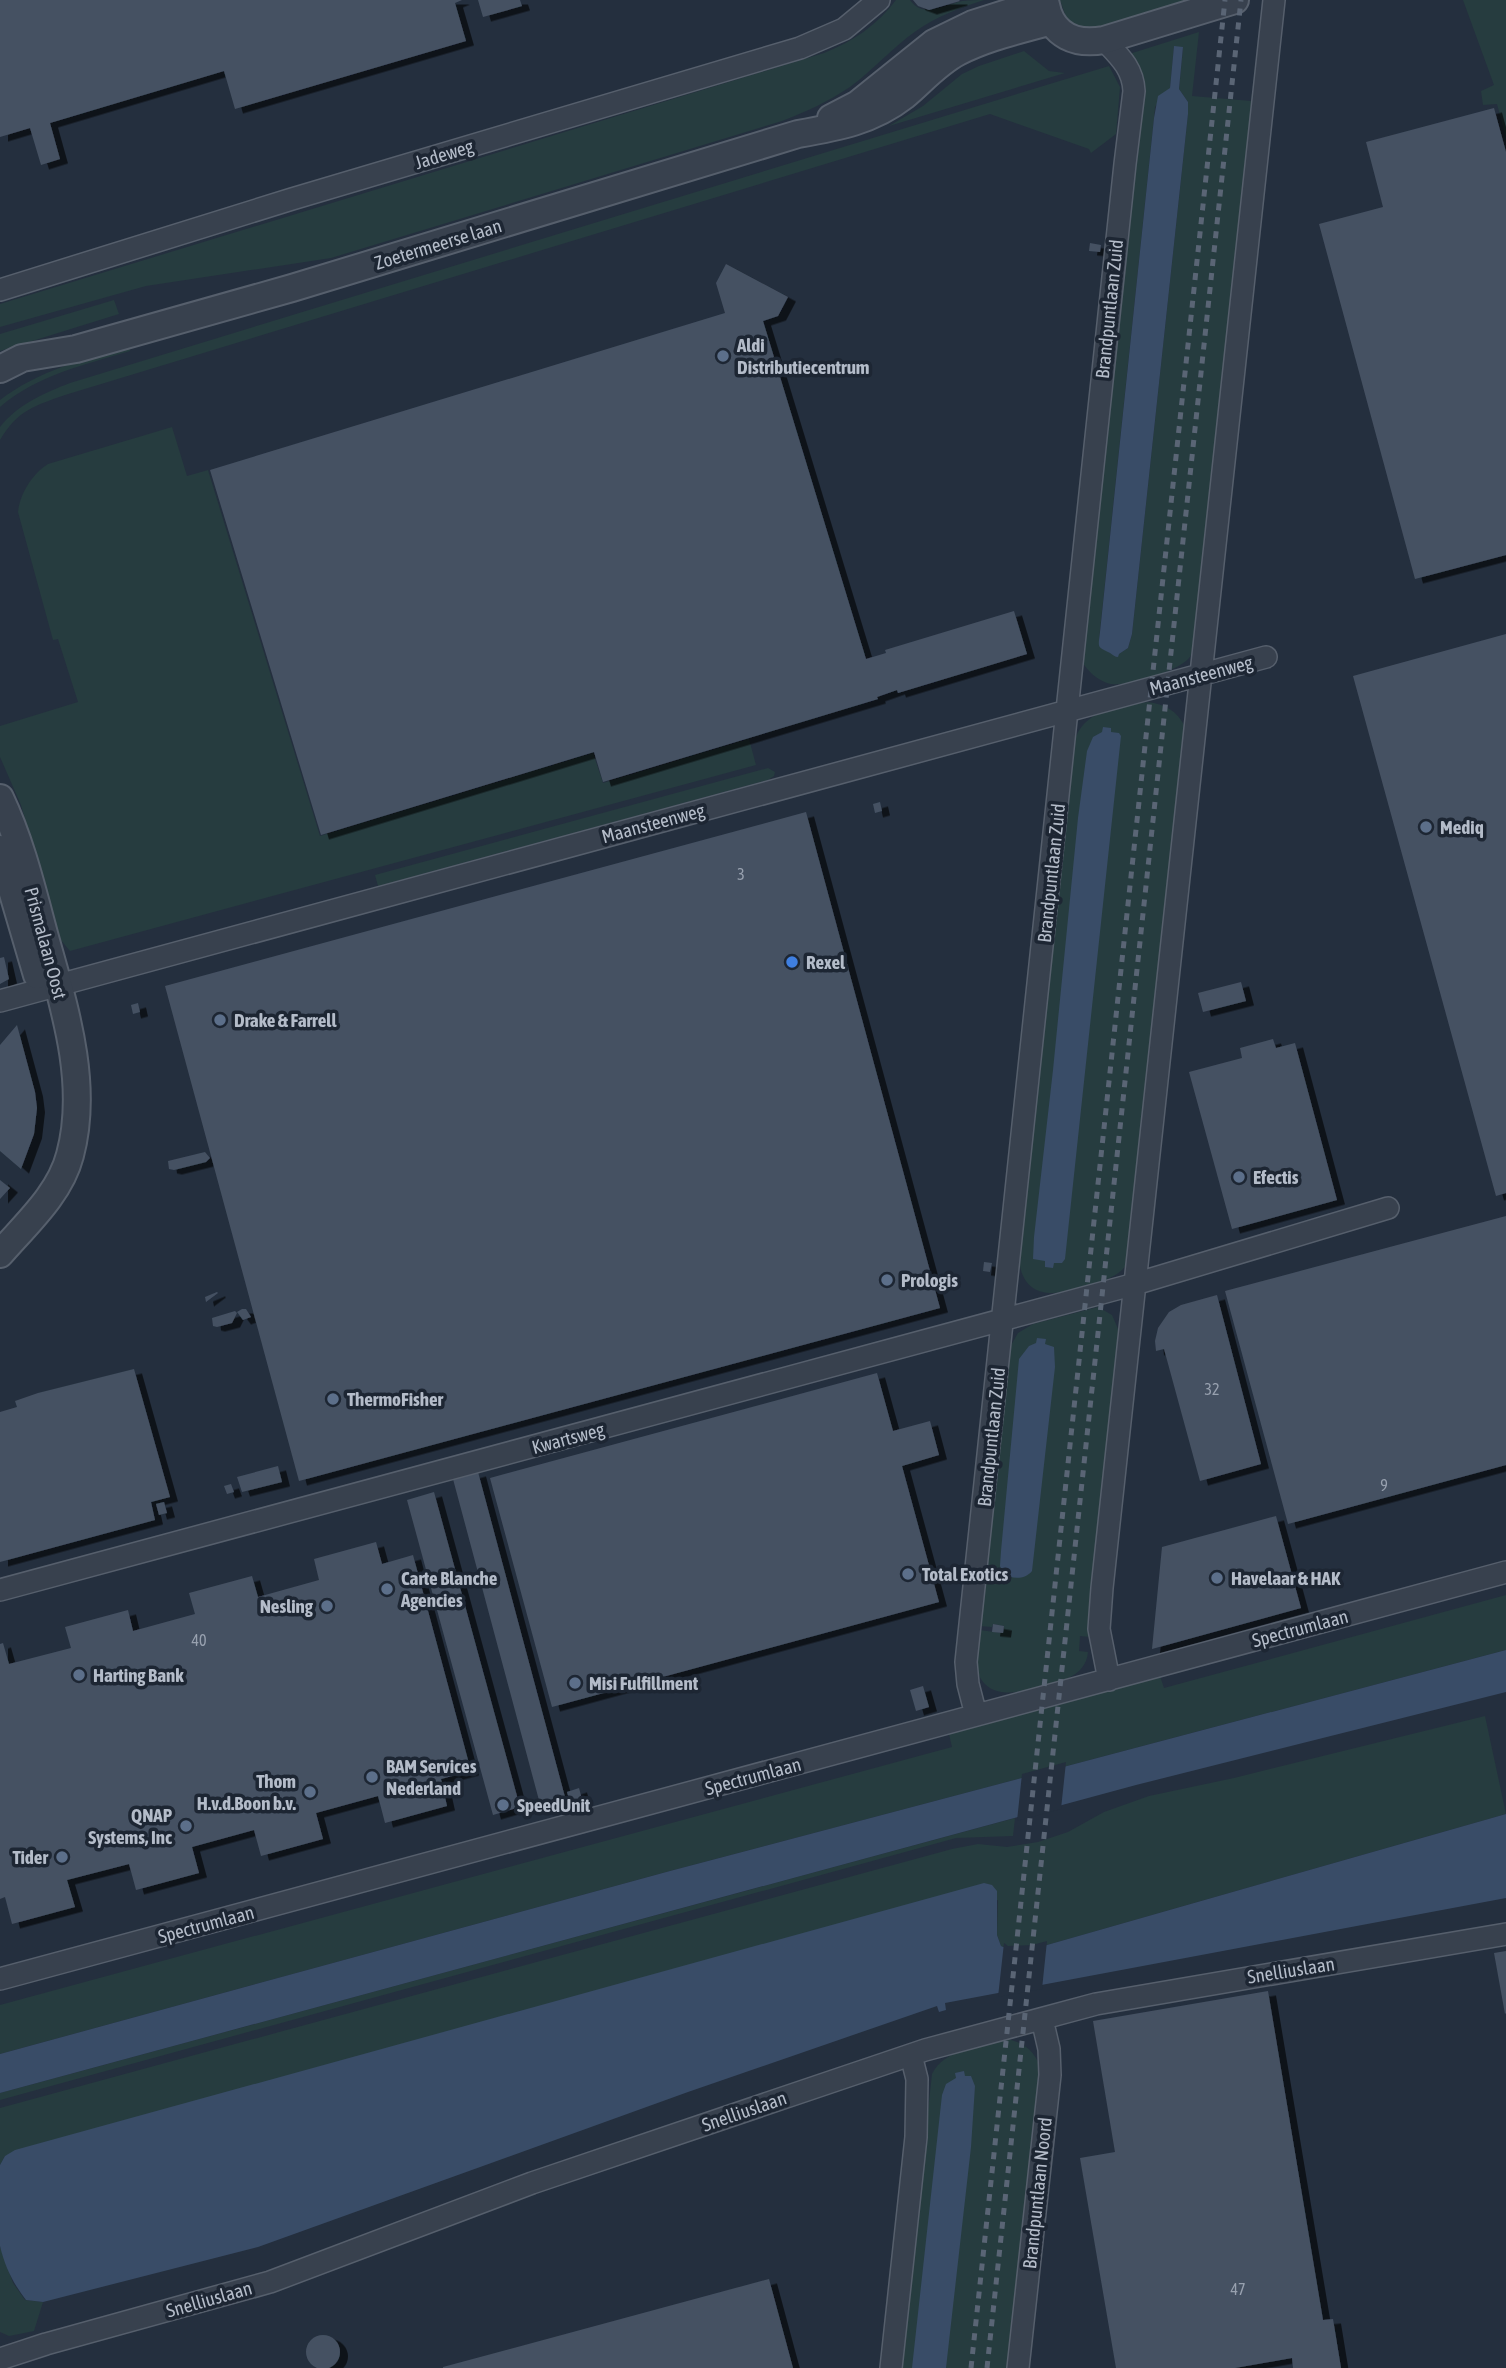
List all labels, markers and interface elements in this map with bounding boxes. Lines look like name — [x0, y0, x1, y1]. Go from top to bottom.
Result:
street label: Jadeweg — [412, 134, 477, 173]
street label: Zoetermeerse laan — [372, 214, 504, 274]
street label: Brandpuntlaan Zuid — [1091, 238, 1127, 380]
place label: Aldi Distributiecentrum — [736, 334, 870, 378]
marker: Aldi Distributiecentrum — [715, 348, 731, 364]
street label: Maansteenweg — [1147, 650, 1256, 699]
street label: Maansteenweg — [599, 798, 708, 847]
street label: Brandpuntlaan Zuid — [1033, 802, 1069, 944]
place label: Mediq — [1440, 816, 1484, 838]
marker: Mediq — [1418, 819, 1434, 835]
house number: 3 — [737, 865, 745, 883]
street label: Prismalaan Oost — [20, 884, 72, 1002]
place label: Rexel — [806, 951, 846, 973]
marker: Rexel — [784, 954, 800, 970]
place label: Drake & Farrell — [234, 1009, 337, 1031]
marker: Drake & Farrell — [212, 1012, 228, 1028]
place label: Efectis — [1253, 1166, 1299, 1188]
marker: Efectis — [1231, 1169, 1247, 1185]
place label: Prologis — [901, 1269, 958, 1291]
marker: Prologis — [879, 1272, 895, 1288]
street label: Brandpuntlaan Zuid — [973, 1366, 1009, 1508]
house number: 32 — [1204, 1380, 1220, 1398]
place label: ThermoFisher — [347, 1388, 444, 1410]
marker: ThermoFisher — [325, 1391, 341, 1407]
street label: Kwartsweg — [529, 1418, 608, 1458]
house number: 9 — [1380, 1476, 1388, 1494]
place label: Total Exotics — [922, 1563, 1008, 1585]
marker: Total Exotics — [900, 1566, 916, 1582]
place label: Carte Blanche Agencies — [400, 1567, 498, 1611]
place label: Havelaar & HAK — [1231, 1567, 1341, 1589]
marker: Havelaar & HAK — [1209, 1570, 1225, 1586]
marker: Carte Blanche Agencies — [379, 1581, 395, 1597]
place label: Nesling — [260, 1595, 314, 1617]
marker: Nesling — [319, 1598, 335, 1614]
street label: Spectrumlaan — [1250, 1605, 1350, 1651]
house number: 40 — [191, 1631, 207, 1649]
place label: Harting Bank — [93, 1664, 184, 1686]
marker: Harting Bank — [71, 1667, 87, 1683]
place label: Misi Fulfillment — [589, 1672, 699, 1694]
marker: Misi Fulfillment — [567, 1675, 583, 1691]
street label: Spectrumlaan — [703, 1753, 803, 1799]
place label: BAM Services Nederland — [386, 1755, 477, 1799]
marker: BAM Services Nederland — [364, 1769, 380, 1785]
place label: Thom H.v.d.Boon b.v. — [197, 1770, 297, 1814]
marker: Thom H.v.d.Boon b.v. — [302, 1784, 318, 1800]
place label: SpeedUnit — [517, 1794, 591, 1816]
marker: SpeedUnit — [495, 1797, 511, 1813]
place label: QNAP Systems, Inc — [88, 1804, 173, 1848]
marker: QNAP Systems, Inc — [178, 1818, 194, 1834]
place label: Tider — [12, 1846, 48, 1868]
marker: Tider — [54, 1849, 70, 1865]
street label: Spectrumlaan — [156, 1901, 256, 1947]
street label: Snelliuslaan — [1246, 1952, 1336, 1988]
street label: Snelliuslaan — [699, 2086, 789, 2136]
street label: Brandpuntlaan Noord — [1018, 2116, 1056, 2270]
street label: Snelliuslaan — [164, 2276, 254, 2322]
house number: 47 — [1230, 2280, 1246, 2298]

